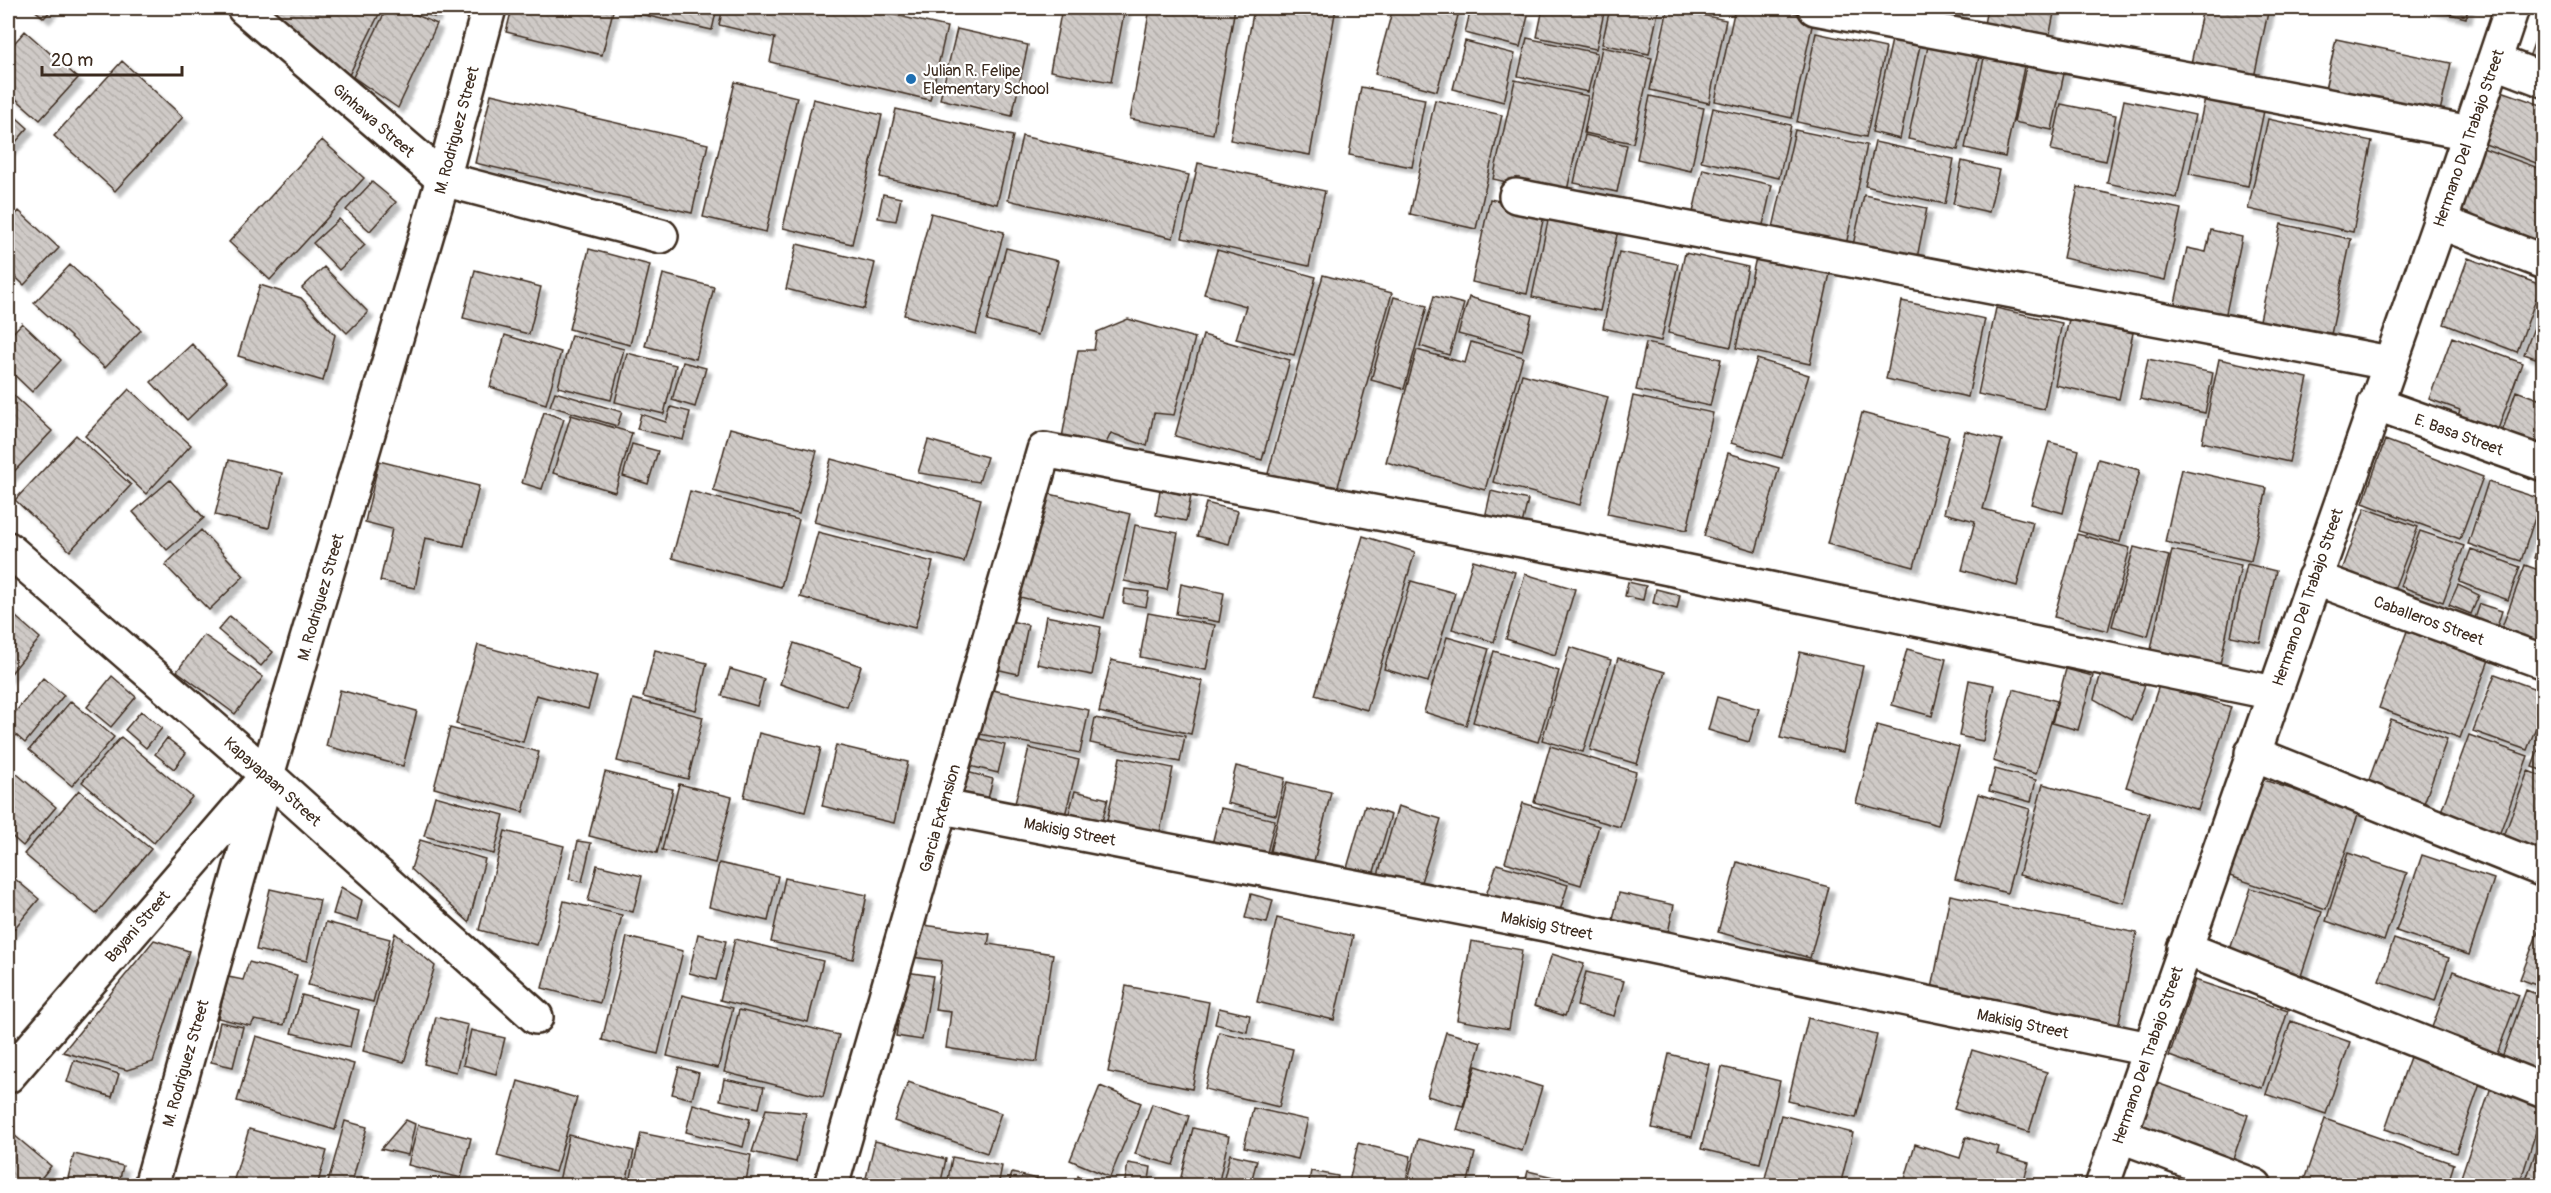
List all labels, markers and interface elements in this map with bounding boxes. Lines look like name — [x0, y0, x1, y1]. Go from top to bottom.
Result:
scale bar — [42, 39, 182, 77]
street label: Hermano Del Trabajo Street — [2429, 46, 2509, 230]
text: 20 m — [51, 49, 93, 72]
place label: Julian R. Felipe Elementary School — [923, 61, 1049, 99]
street label: M. Rodriguez Street — [430, 64, 484, 196]
marker: Julian R. Felipe Elementary School — [904, 72, 918, 86]
street label: Ginhawa Street — [328, 80, 419, 162]
street label: E. Basa Street — [2411, 410, 2506, 460]
street label: Hermano Del Trabajo Street — [2268, 505, 2348, 689]
street label: M. Rodriguez Street — [293, 531, 349, 663]
street label: Caballeros Street — [2371, 592, 2487, 650]
street label: Kapayapaan Street — [219, 733, 326, 831]
street label: Garcia Extension — [915, 762, 965, 875]
street label: Makisig Street — [1022, 813, 1118, 851]
street label: Bayani Street — [101, 886, 175, 967]
street label: Makisig Street — [1499, 907, 1595, 945]
street label: Hermano Del Trabajo Street — [2108, 963, 2188, 1147]
street label: M. Rodriguez Street — [158, 997, 214, 1129]
street label: Makisig Street — [1975, 1004, 2071, 1044]

